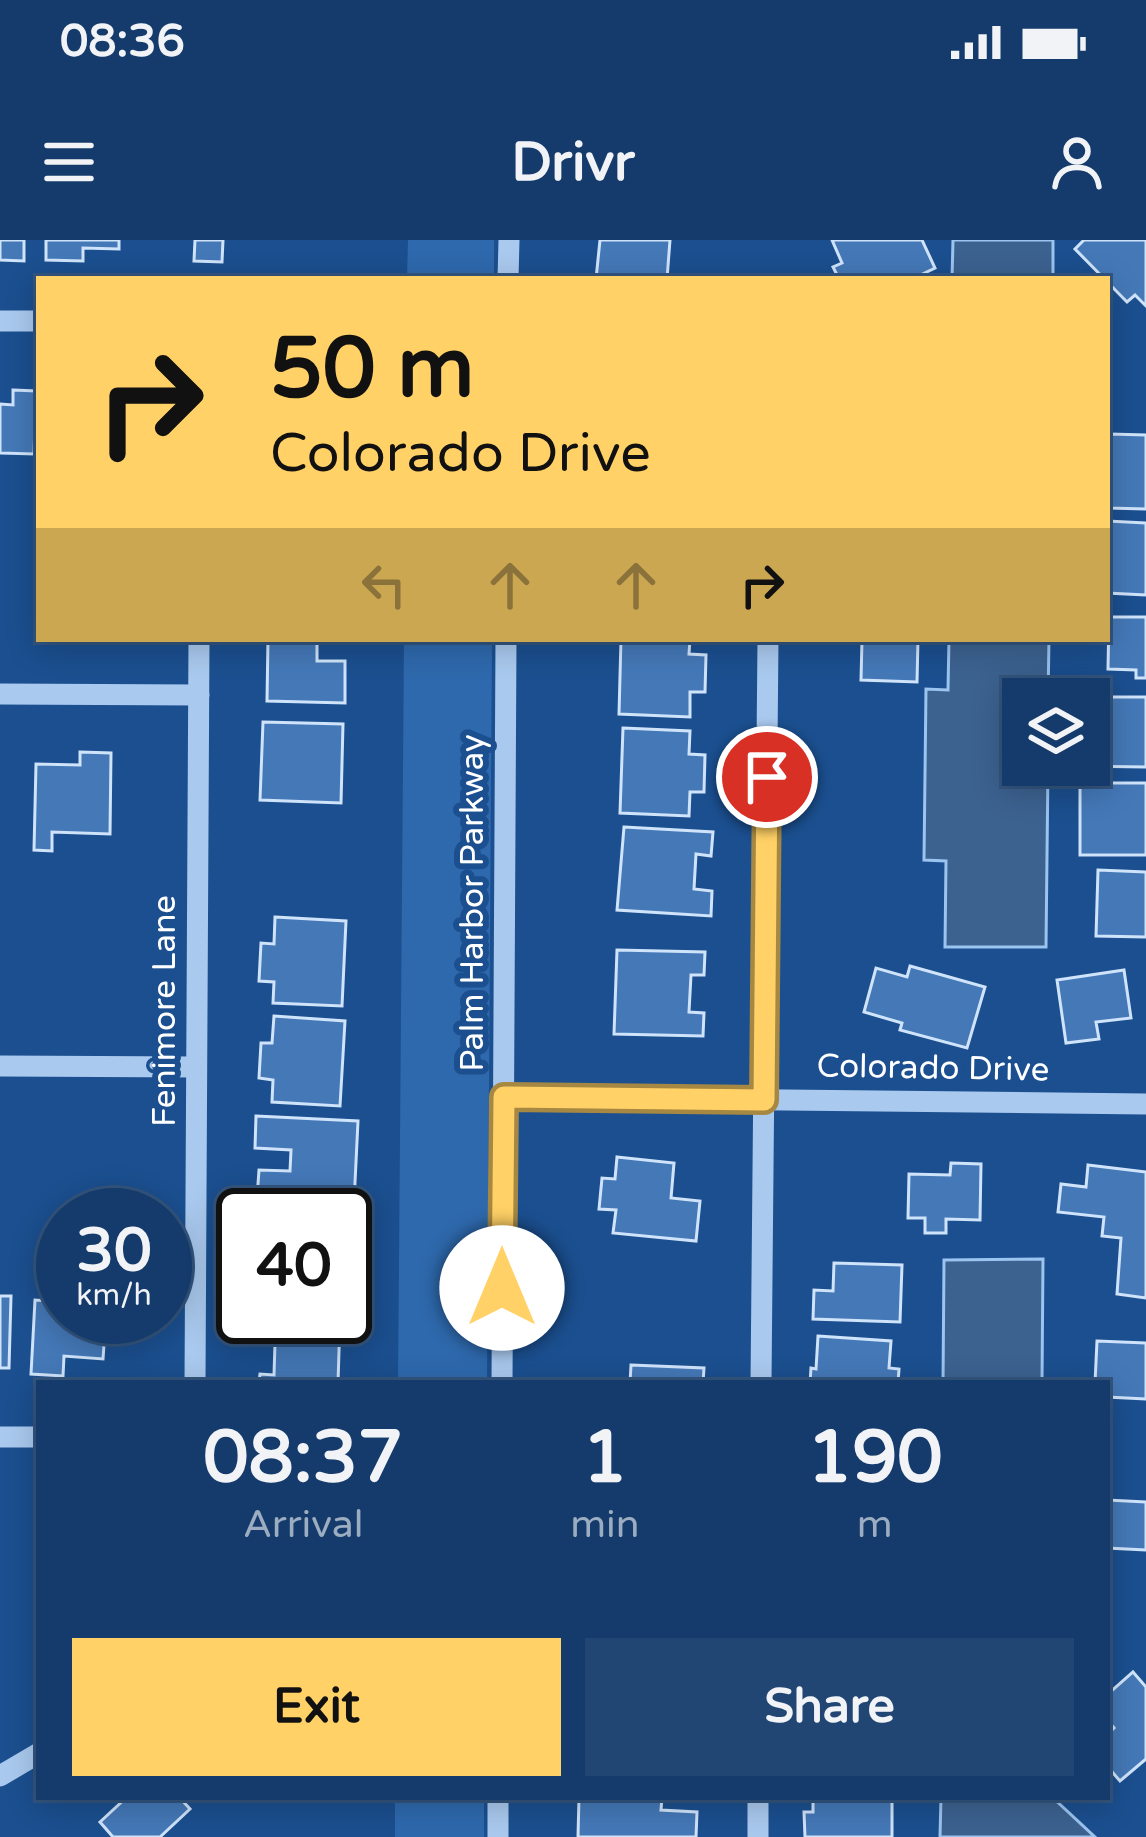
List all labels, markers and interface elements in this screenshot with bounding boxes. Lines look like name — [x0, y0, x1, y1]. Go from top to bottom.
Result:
text: 08:36 — [60, 15, 185, 69]
icon: menu — [36, 129, 102, 195]
icon: person — [1044, 129, 1110, 195]
text: Drivr — [511, 130, 635, 195]
text: 50 m — [270, 319, 474, 420]
icon: right — [72, 324, 228, 480]
text: Colorado Drive — [270, 421, 651, 486]
icon: left — [351, 552, 417, 618]
icon: ahead — [477, 552, 543, 618]
icon: ahead — [603, 552, 669, 618]
icon: right — [729, 552, 795, 618]
map controls — [1002, 678, 1110, 786]
button: layers — [1002, 678, 1110, 786]
pin — [716, 726, 818, 828]
street label: Palm Harbor Parkway — [453, 734, 492, 1072]
icon: arrive — [734, 744, 800, 810]
street label: Fenimore Lane — [145, 895, 184, 1127]
street label: Colorado Drive — [816, 1046, 1050, 1090]
speed limit sign: 40 — [216, 1188, 372, 1344]
text: 30 — [76, 1215, 152, 1287]
position arrow — [439, 1225, 565, 1351]
text: km/h — [76, 1277, 152, 1314]
text: 08:37 — [203, 1415, 403, 1502]
text: 1 — [582, 1415, 628, 1502]
text: 190 — [807, 1415, 943, 1502]
text: Arrival — [243, 1501, 363, 1548]
text: min — [570, 1501, 640, 1548]
text: m — [857, 1501, 893, 1548]
button: Exit — [72, 1638, 561, 1776]
button: Share — [585, 1638, 1074, 1776]

